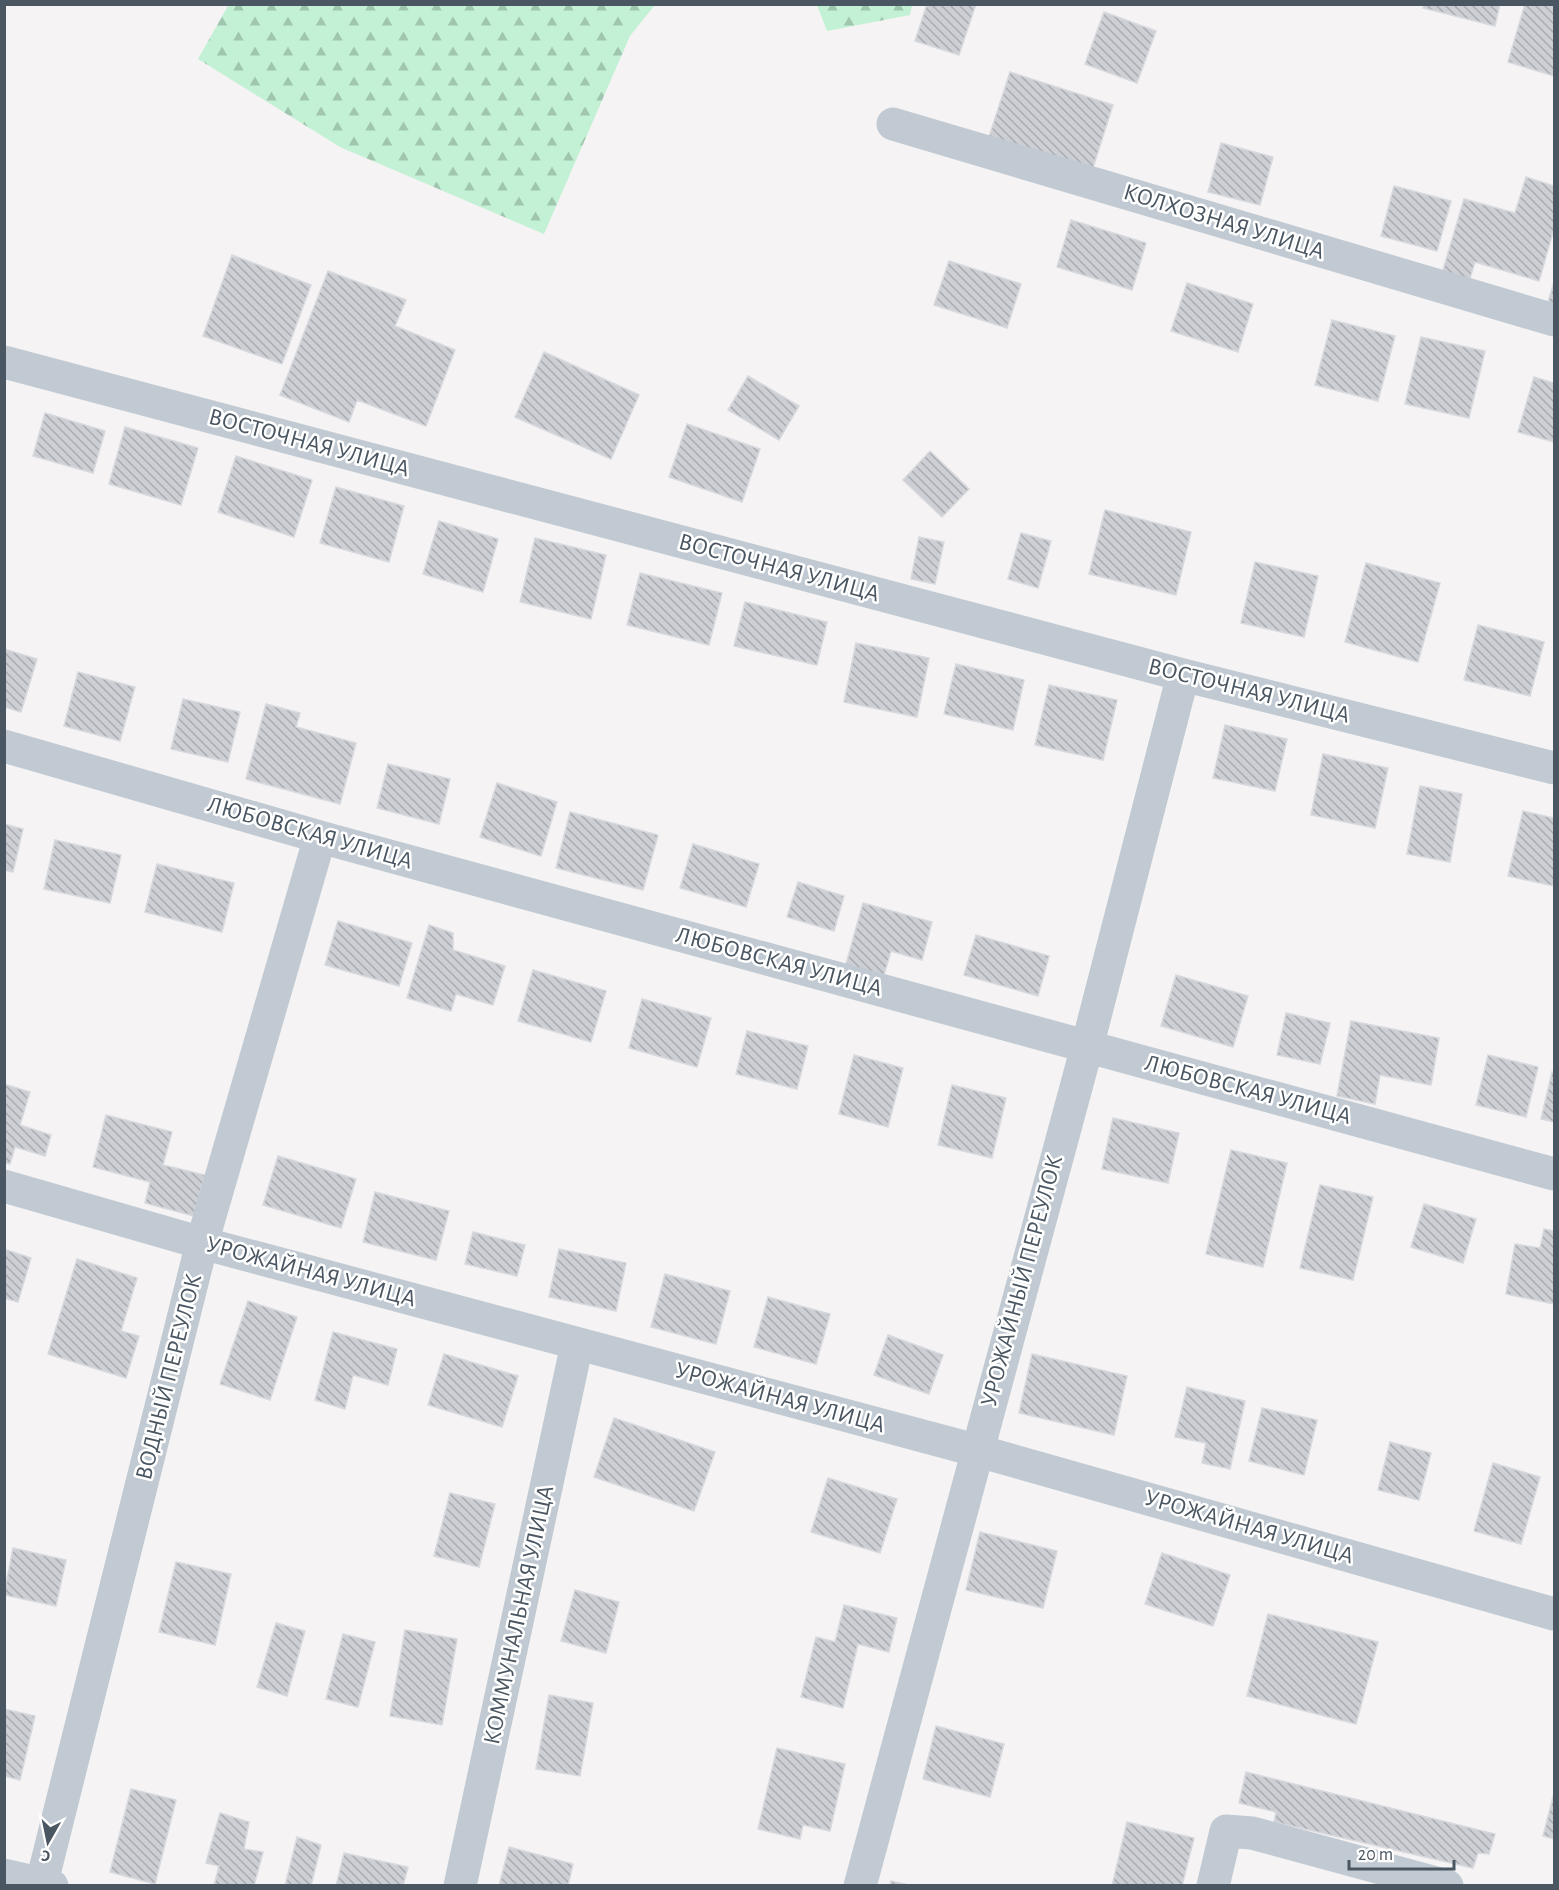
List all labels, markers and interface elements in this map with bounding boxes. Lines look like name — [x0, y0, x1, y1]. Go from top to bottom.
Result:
street label: КОЛХОЗНАЯ УЛИЦА — [1121, 180, 1327, 264]
street label: ВОСТОЧНАЯ УЛИЦА — [206, 405, 412, 481]
street label: ВОСТОЧНАЯ УЛИЦА — [676, 530, 882, 606]
street label: ВОСТОЧНАЯ УЛИЦА — [1146, 654, 1352, 728]
street label: ЛЮБОВСКАЯ УЛИЦА — [205, 792, 415, 874]
street label: ЛЮБОВСКАЯ УЛИЦА — [673, 923, 885, 1001]
street label: ЛЮБОВСКАЯ УЛИЦА — [1142, 1051, 1354, 1129]
street label: УРОЖАЙНЫЙ ПЕРЕУЛОК — [977, 1153, 1067, 1409]
street label: УРОЖАЙНАЯ УЛИЦА — [203, 1232, 419, 1312]
street label: ВОДНЫЙ ПЕРЕУЛОК — [132, 1271, 206, 1482]
street label: УРОЖАЙНАЯ УЛИЦА — [672, 1358, 888, 1438]
street label: КОММУНАЛЬНАЯ УЛИЦА — [480, 1483, 558, 1747]
street label: УРОЖАЙНАЯ УЛИЦА — [1142, 1486, 1356, 1568]
north arrow — [18, 1812, 78, 1872]
scale bar — [1349, 1833, 1454, 1871]
text: 20 m — [1358, 1846, 1393, 1864]
text: С — [40, 1847, 51, 1864]

